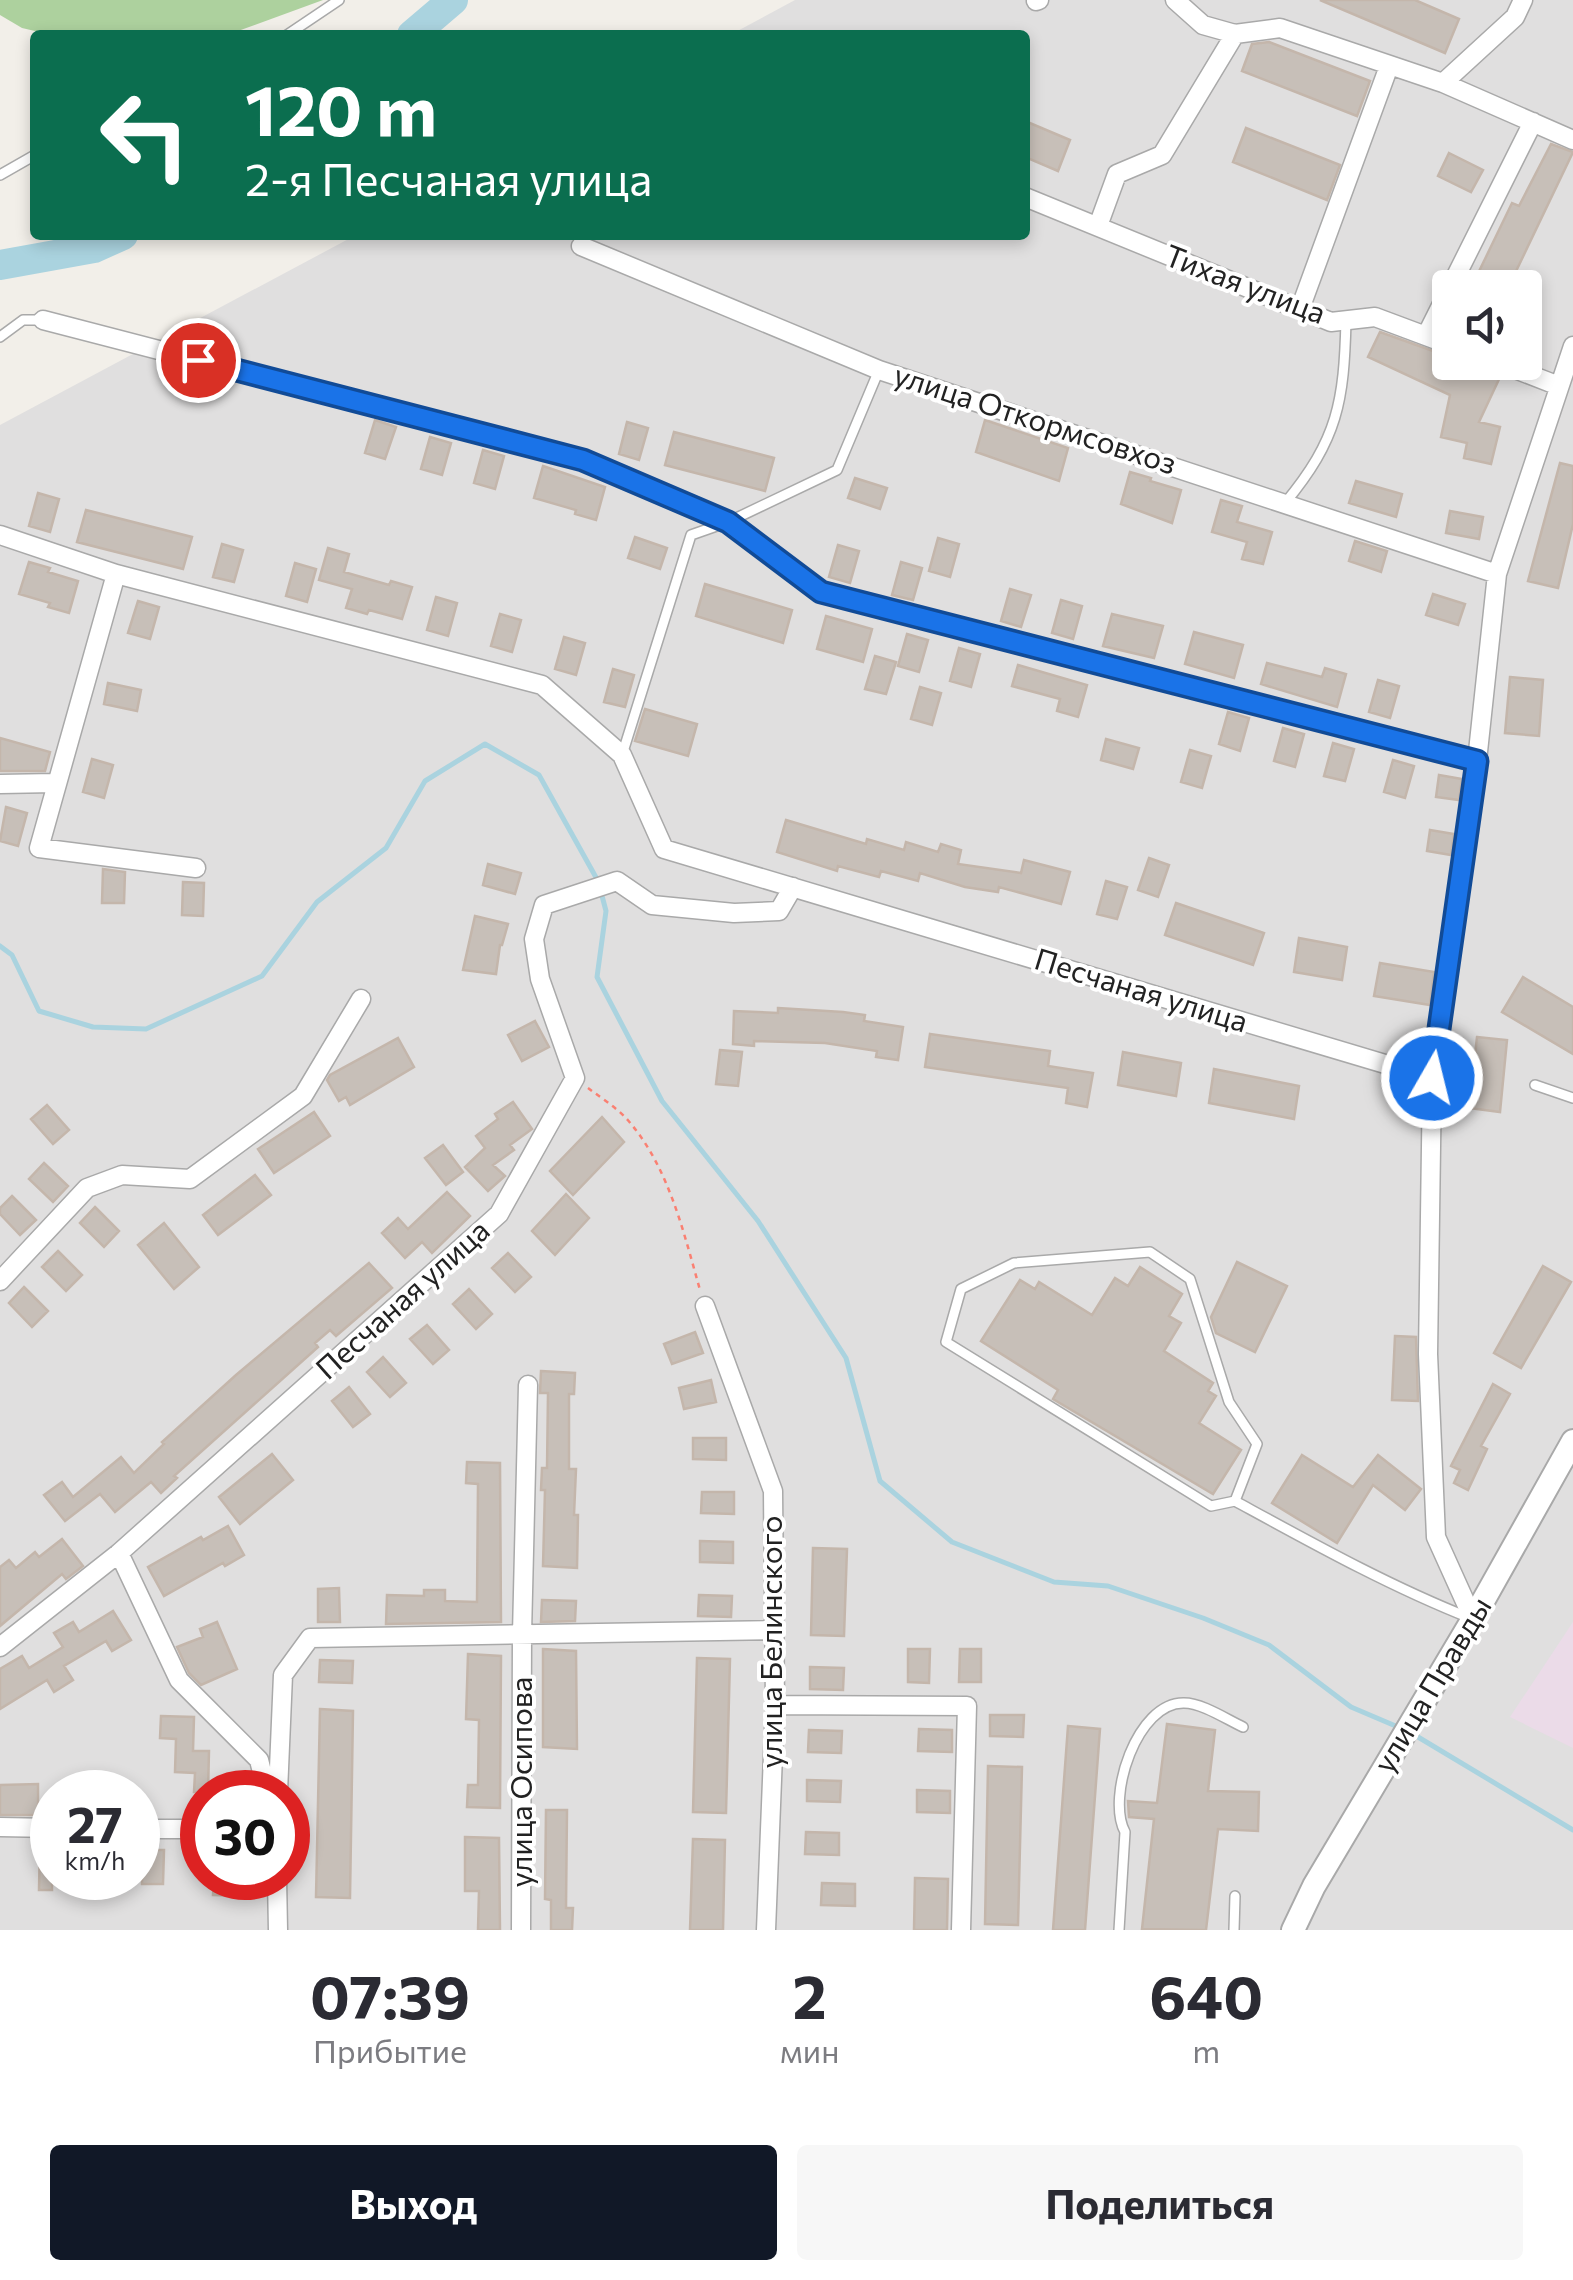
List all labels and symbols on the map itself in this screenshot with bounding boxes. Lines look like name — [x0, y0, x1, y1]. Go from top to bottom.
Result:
street label: Тихая улица — [1160, 235, 1331, 330]
pin — [156, 318, 241, 403]
street label: улица Откормсовхоз — [890, 354, 1182, 481]
street label: Песчаная улица — [1031, 939, 1253, 1039]
position arrow — [1380, 1026, 1484, 1130]
street label: Песчаная улица — [307, 1211, 496, 1386]
street label: улица Белинского — [751, 1515, 788, 1769]
street label: улица Правды — [1364, 1589, 1498, 1778]
street label: улица Осипова — [501, 1677, 538, 1887]
speed limit sign: 30 — [180, 1770, 310, 1900]

